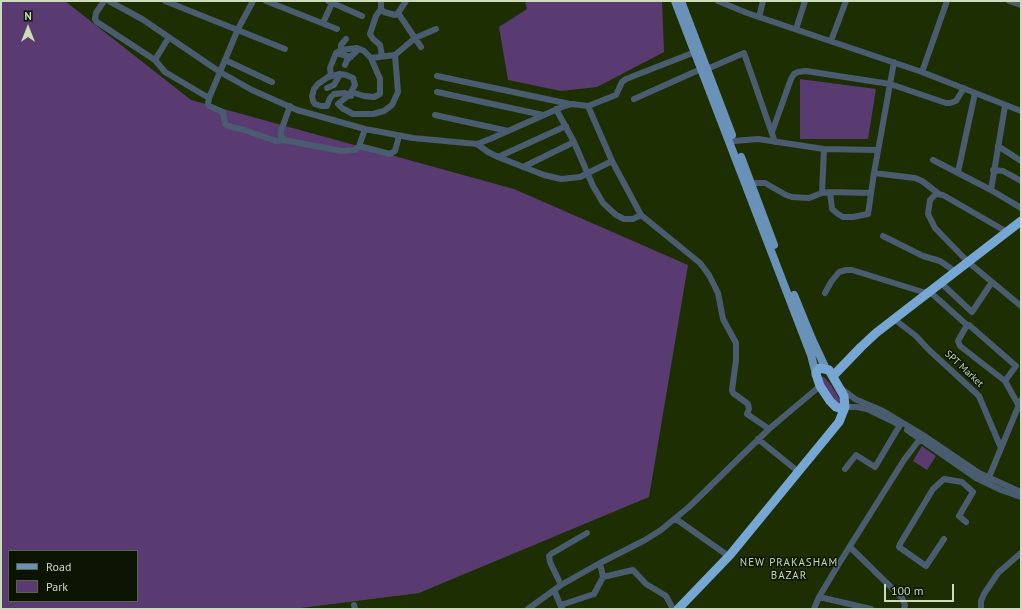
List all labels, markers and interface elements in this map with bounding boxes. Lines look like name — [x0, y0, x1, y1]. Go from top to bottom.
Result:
north arrow — [8, 8, 48, 48]
text: N — [24, 9, 32, 23]
street label: SPT Market — [942, 348, 986, 390]
legend — [8, 550, 138, 602]
district label: NEW PRAKASHAM BAZAR — [740, 556, 838, 582]
text: Road — [46, 559, 71, 574]
scale bar — [886, 576, 956, 602]
text: Park — [46, 579, 68, 594]
text: 100 m — [891, 583, 924, 598]

